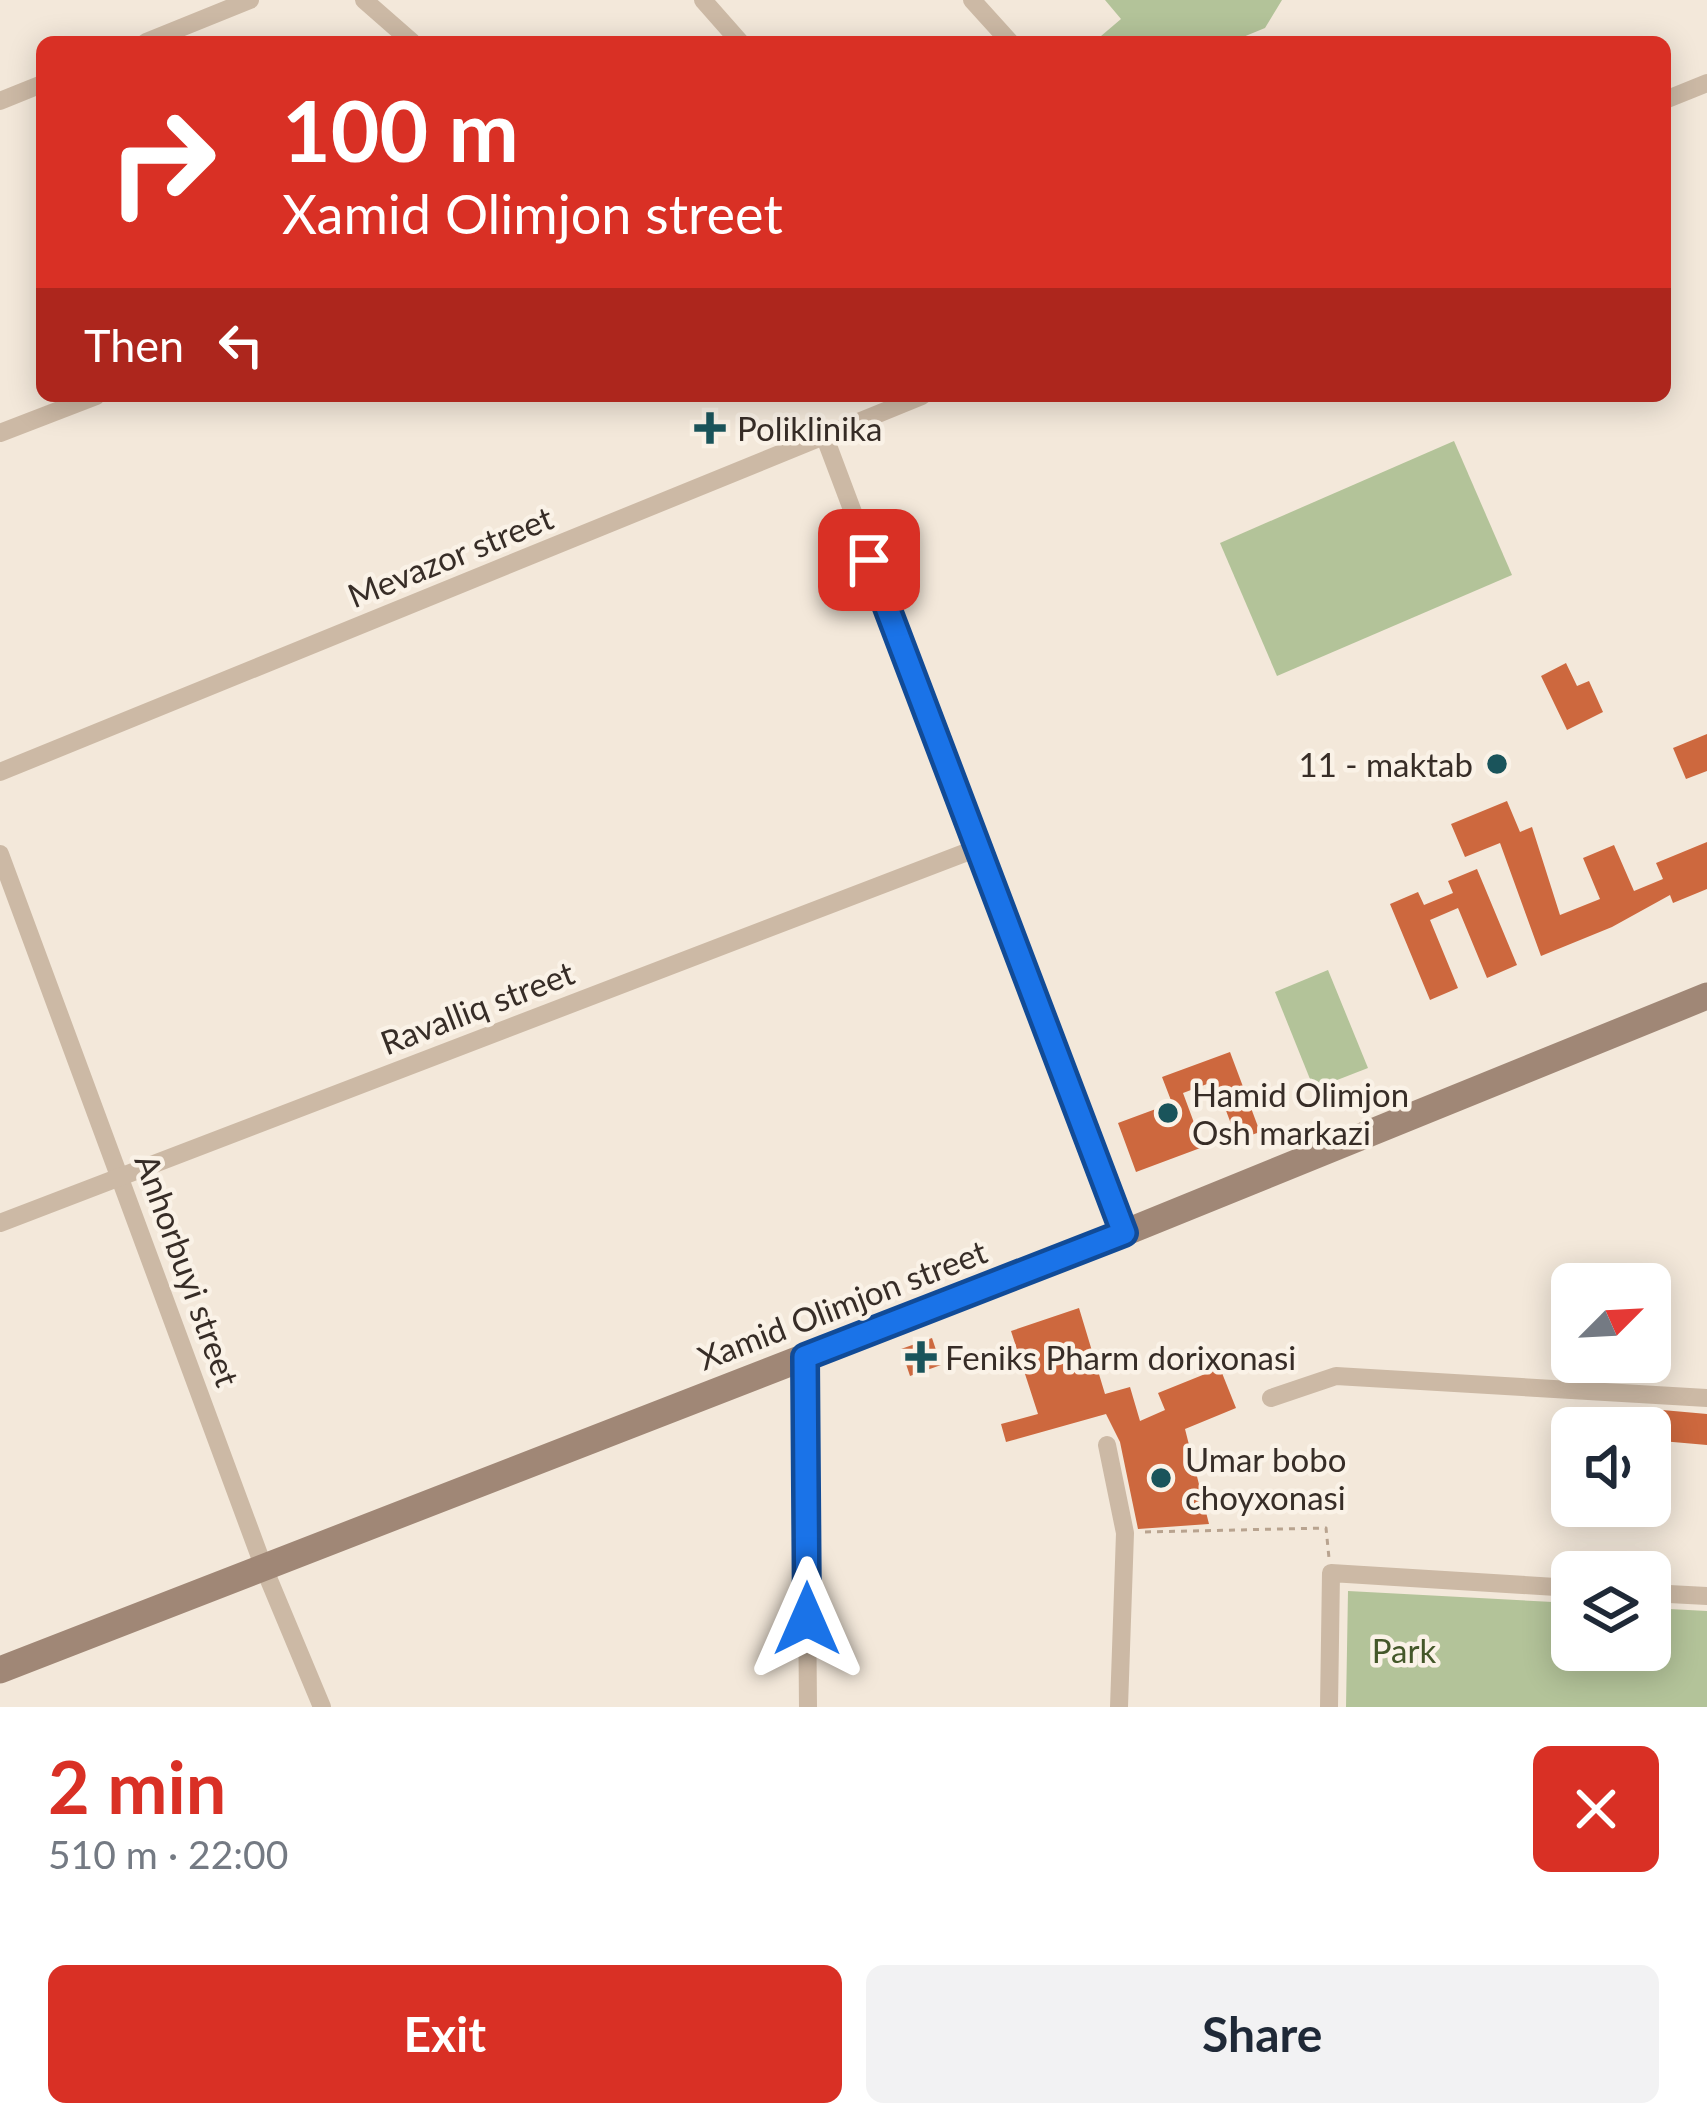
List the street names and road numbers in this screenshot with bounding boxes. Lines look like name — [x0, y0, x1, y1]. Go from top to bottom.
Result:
street label: Mevazor street — [342, 497, 558, 615]
street label: Ravalliq street — [375, 952, 580, 1062]
street label: Anhorbuyi street — [127, 1148, 249, 1392]
street label: Xamid Olimjon street — [692, 1230, 992, 1378]

